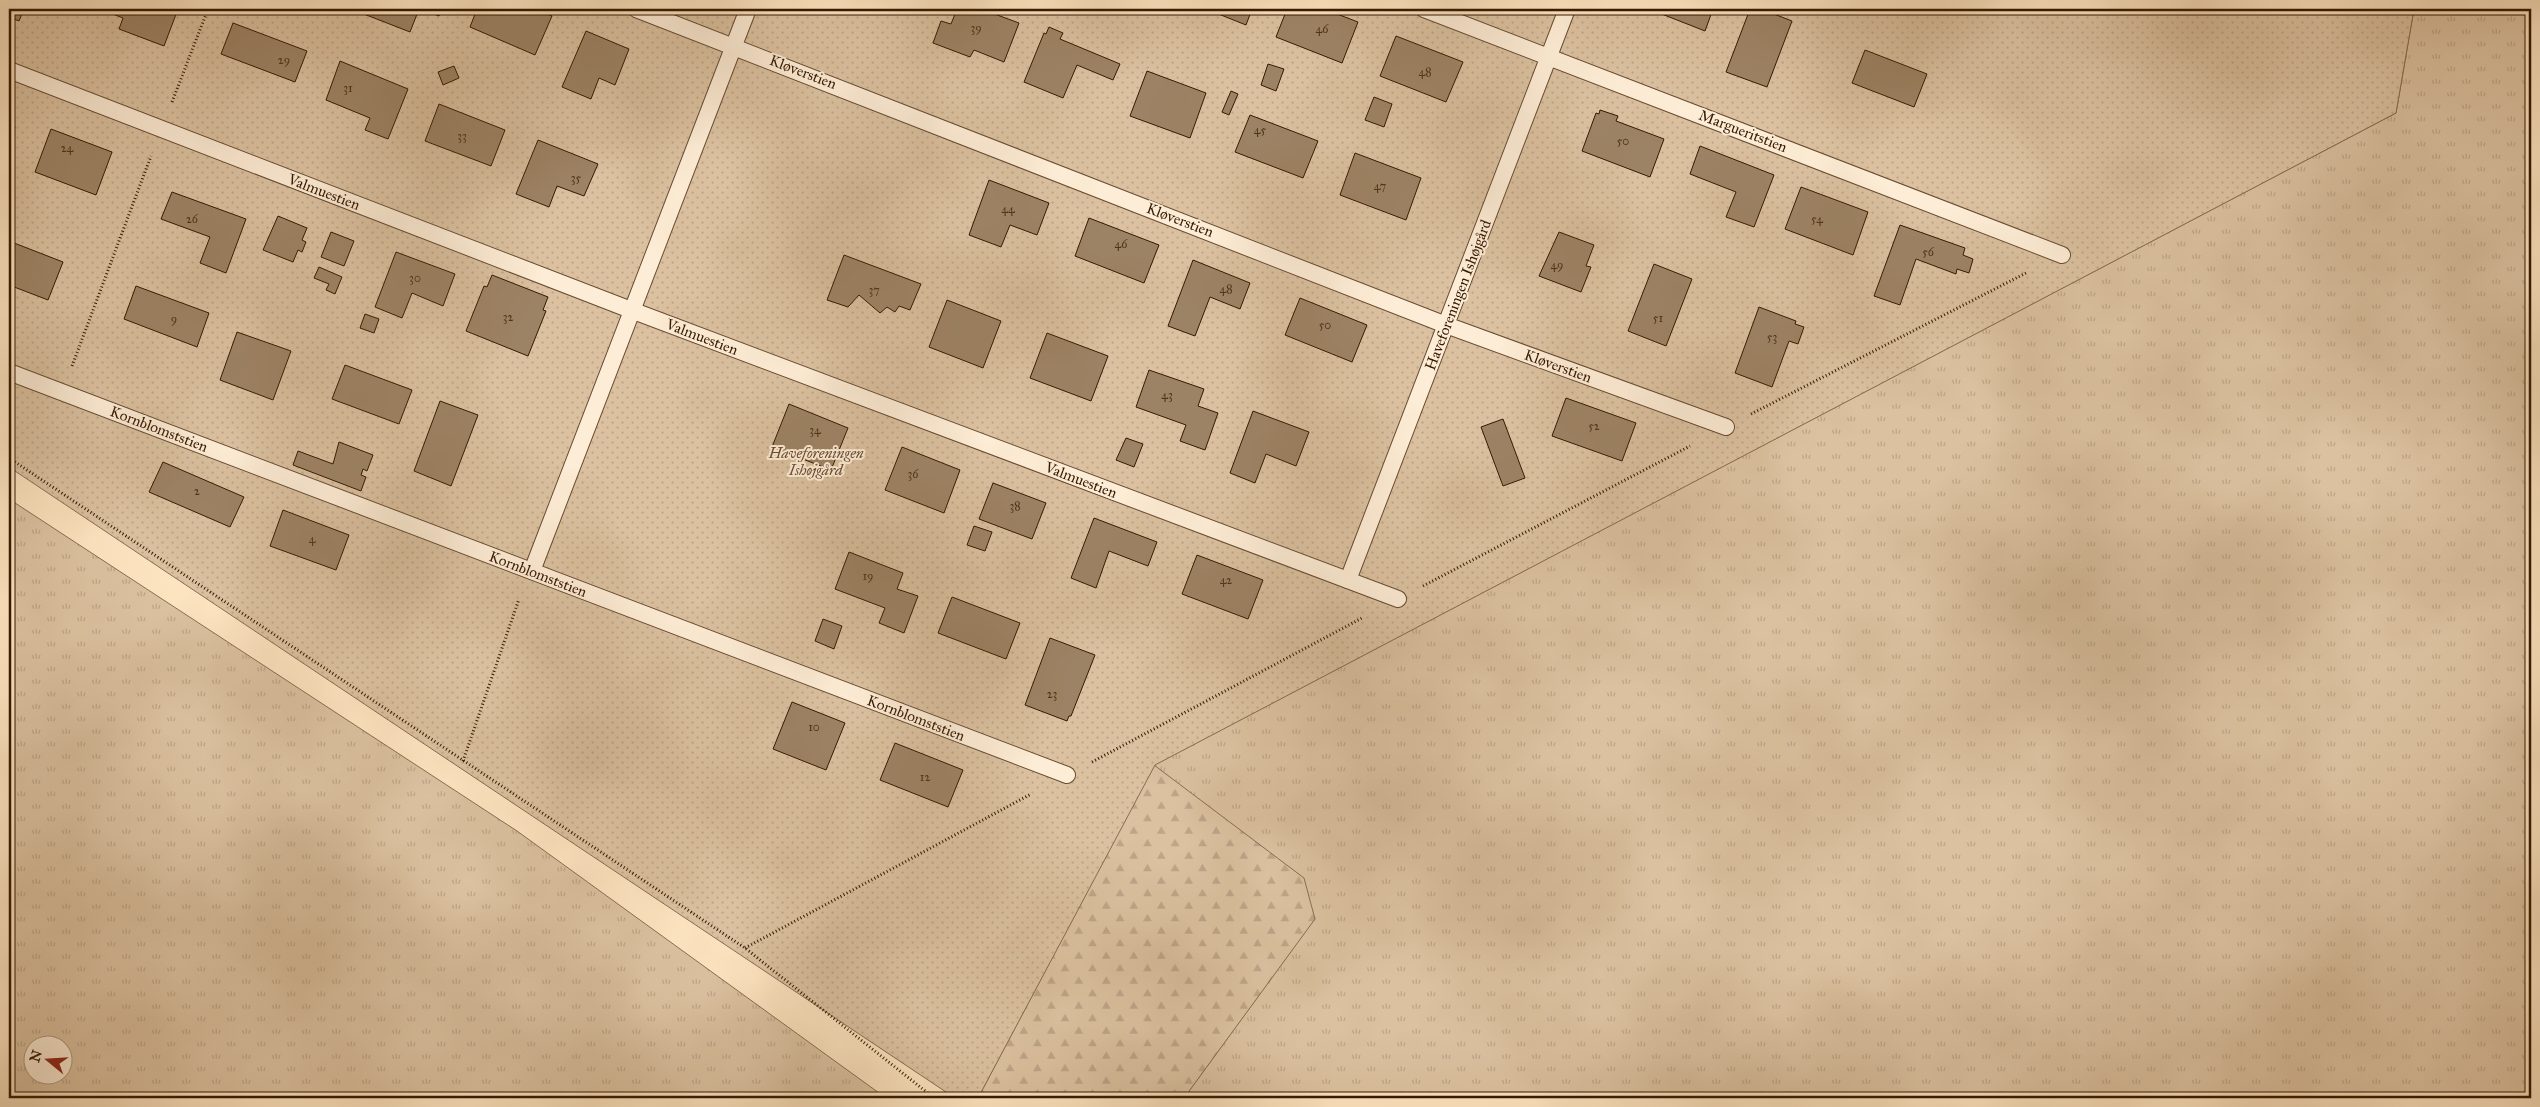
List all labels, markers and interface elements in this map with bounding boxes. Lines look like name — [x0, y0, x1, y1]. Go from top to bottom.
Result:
house number: 39 — [970, 21, 982, 35]
house number: 46 — [1316, 22, 1329, 36]
street label: Kløverstien — [767, 51, 839, 93]
house number: 29 — [278, 53, 290, 67]
house number: 48 — [1418, 65, 1432, 79]
house number: 31 — [343, 81, 353, 95]
street label: Margueritstien — [1696, 106, 1790, 156]
house number: 45 — [1254, 123, 1267, 137]
house number: 33 — [457, 129, 467, 143]
house number: 50 — [1617, 134, 1629, 148]
house number: 24 — [61, 141, 74, 155]
street label: Valmuestien — [285, 170, 363, 214]
house number: 35 — [571, 171, 582, 185]
house number: 47 — [1374, 179, 1386, 193]
street label: Kløverstien — [1144, 199, 1216, 241]
house number: 44 — [1001, 202, 1015, 216]
house number: 26 — [186, 212, 199, 226]
house number: 54 — [1811, 212, 1823, 226]
street label: Haveforeningen Ishøjgård — [1421, 217, 1495, 373]
house number: 46 — [1115, 237, 1128, 251]
house number: 56 — [1922, 245, 1935, 259]
house number: 49 — [1550, 258, 1564, 272]
house number: 30 — [409, 271, 421, 285]
house number: 48 — [1219, 282, 1233, 296]
house number: 37 — [868, 283, 880, 297]
house number: 32 — [503, 310, 513, 324]
house number: 51 — [1653, 311, 1663, 325]
house number: 9 — [171, 312, 177, 326]
street label: Valmuestien — [663, 315, 741, 359]
house number: 50 — [1319, 318, 1331, 332]
house number: 53 — [1767, 330, 1777, 344]
street label: Kløverstien — [1522, 346, 1594, 386]
house number: 43 — [1161, 388, 1173, 402]
street label: Kornblomststien — [108, 402, 210, 456]
house number: 52 — [1588, 419, 1600, 433]
house number: 34 — [809, 423, 821, 437]
park label: Haveforeningen Ishøjgård — [767, 444, 864, 479]
street label: Valmuestien — [1042, 458, 1120, 502]
house number: 36 — [908, 467, 919, 481]
house number: 2 — [194, 484, 200, 498]
house number: 38 — [1009, 499, 1021, 513]
house number: 4 — [309, 532, 316, 546]
street label: Kornblomststien — [487, 547, 589, 601]
house number: 19 — [862, 569, 874, 583]
house number: 42 — [1220, 573, 1232, 587]
house number: 23 — [1047, 687, 1058, 701]
street label: Kornblomststien — [865, 691, 967, 745]
house number: 10 — [808, 720, 820, 734]
house number: 12 — [920, 770, 930, 784]
north arrow — [22, 1034, 72, 1084]
text: N — [26, 1048, 46, 1064]

